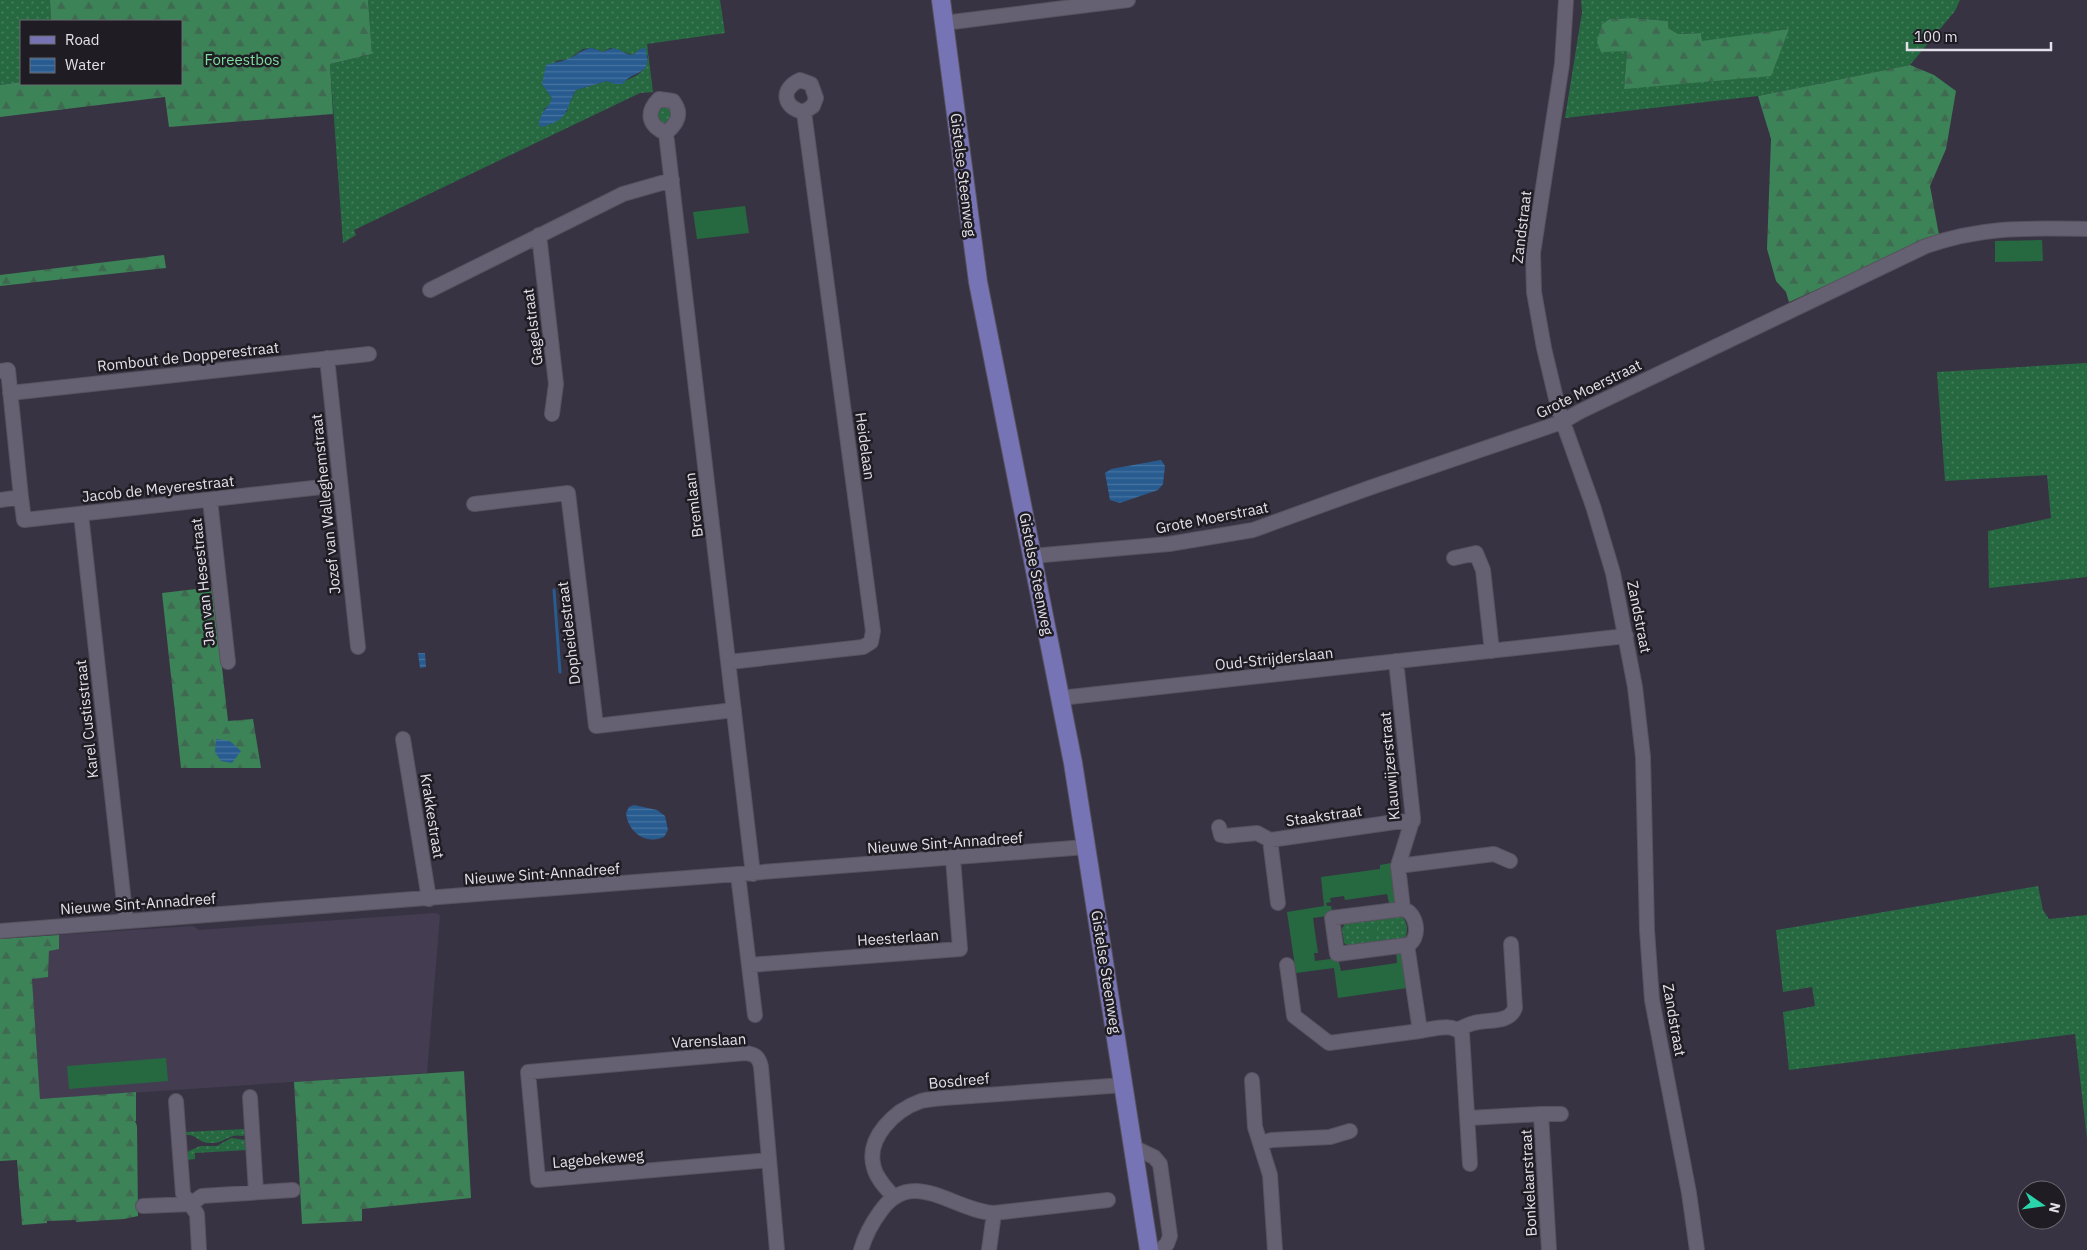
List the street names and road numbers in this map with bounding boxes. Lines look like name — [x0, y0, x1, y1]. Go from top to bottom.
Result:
street label: Gistelse Steenweg — [946, 112, 981, 238]
street label: Zandstraat — [1508, 189, 1535, 264]
street label: Gagelstraat — [518, 287, 547, 367]
street label: Rombout de Dopperestraat — [96, 338, 280, 376]
street label: Grote Moerstraat — [1533, 355, 1645, 422]
street label: Heidelaan — [851, 411, 880, 481]
street label: Jozef van Walleghemstraat — [307, 413, 344, 595]
street label: Jacob de Meyerestraat — [81, 471, 235, 506]
street label: Bremlaan — [680, 472, 707, 539]
street label: Grote Moerstraat — [1154, 497, 1270, 538]
street label: Gistelse Steenweg — [1015, 511, 1058, 637]
street label: Jan van Hesestraat — [186, 517, 219, 647]
street label: Zandstraat — [1623, 579, 1656, 655]
street label: Dopheidestraat — [553, 580, 584, 686]
street label: Oud-Strijderslaan — [1214, 643, 1334, 674]
street label: Karel Custisstraat — [71, 659, 102, 779]
street label: Klauwijzerstraat — [1375, 711, 1404, 821]
street label: Krakkestraat — [416, 772, 449, 860]
street label: Staakstraat — [1285, 801, 1363, 830]
street label: Nieuwe Sint-Annadreef — [866, 828, 1024, 857]
street label: Nieuwe Sint-Annadreef — [463, 859, 621, 888]
street label: Nieuwe Sint-Annadreef — [59, 889, 217, 918]
street label: Gistelse Steenweg — [1087, 909, 1126, 1035]
street label: Heesterlaan — [856, 925, 939, 950]
street label: Zandstraat — [1659, 982, 1690, 1058]
street label: Varenslaan — [671, 1029, 747, 1052]
street label: Bosdreef — [928, 1068, 990, 1093]
street label: Bonkelaarstraat — [1516, 1129, 1541, 1237]
street label: Lagebekeweg — [551, 1145, 645, 1172]

